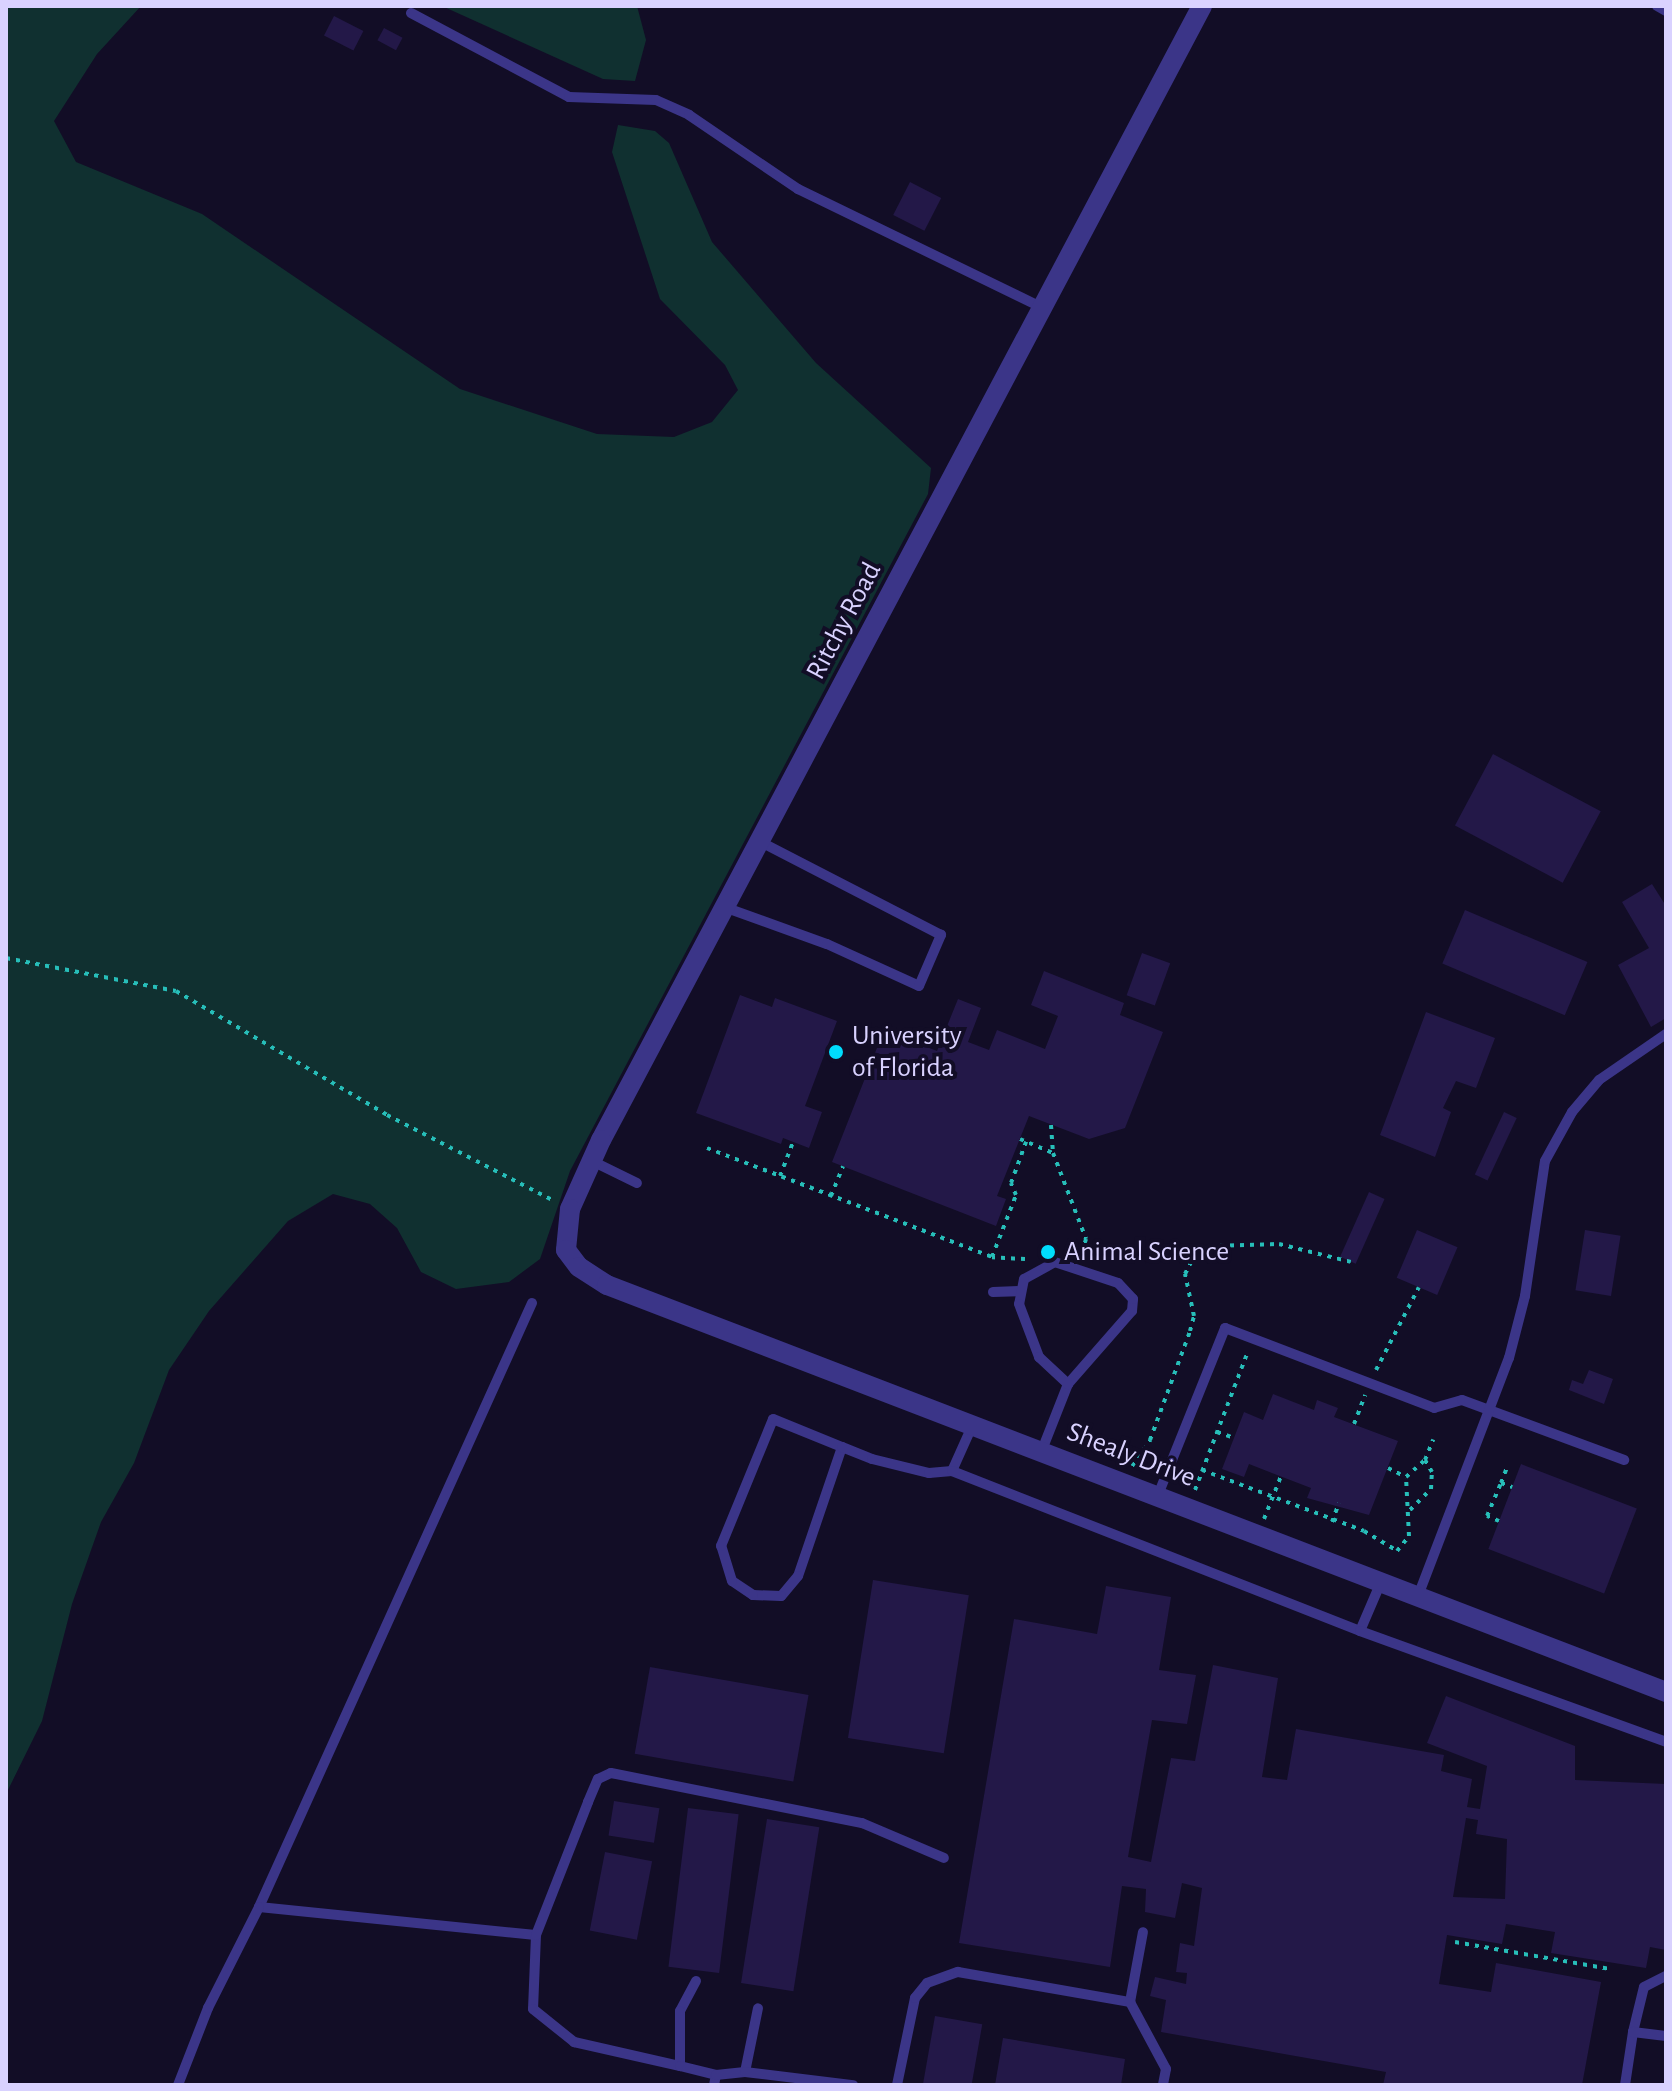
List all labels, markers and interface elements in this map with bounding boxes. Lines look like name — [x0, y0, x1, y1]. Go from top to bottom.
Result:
street label: Ritchy Road — [799, 557, 889, 685]
place label: University of Florida — [852, 1019, 962, 1085]
marker: University of Florida — [827, 1043, 845, 1061]
place label: Animal Science — [1064, 1235, 1229, 1269]
marker: Animal Science — [1039, 1243, 1057, 1261]
street label: Shealy Drive — [1062, 1415, 1200, 1495]

